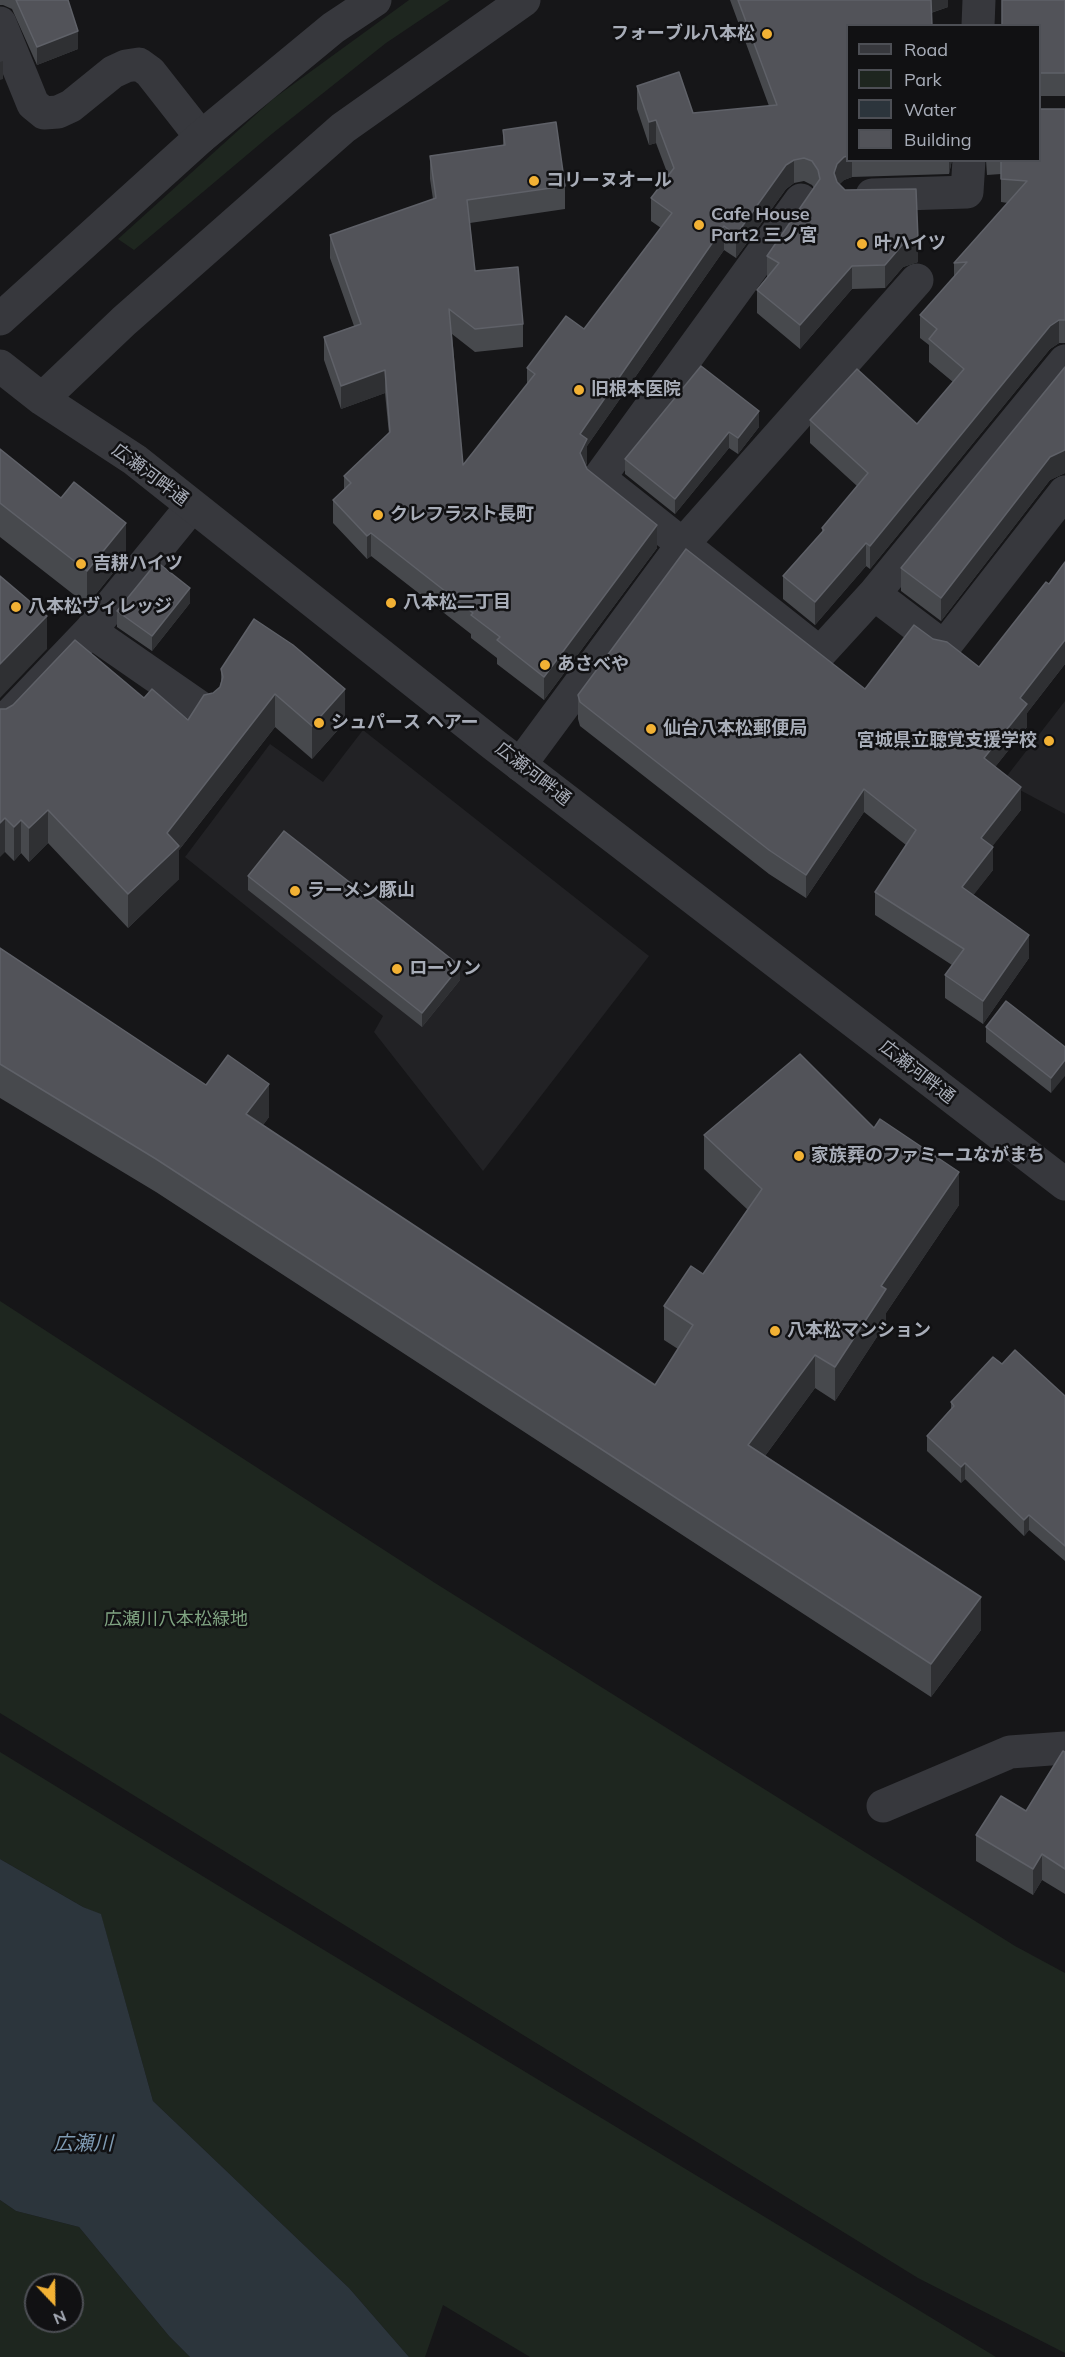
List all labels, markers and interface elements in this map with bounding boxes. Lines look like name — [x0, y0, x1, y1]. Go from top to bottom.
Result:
place label: フォーブル八本松 — [611, 23, 755, 45]
legend — [846, 24, 1041, 162]
marker: フォーブル八本松 — [760, 27, 774, 41]
text: Road — [904, 38, 948, 61]
text: Park — [904, 68, 942, 91]
text: Water — [904, 98, 956, 121]
text: Building — [904, 128, 972, 151]
place label: コリーヌオール — [546, 170, 672, 192]
marker: コリーヌオール — [527, 174, 541, 188]
place label: Cafe House Part2 三ノ宮 — [711, 204, 818, 246]
marker: Cafe House Part2 三ノ宮 — [692, 218, 706, 232]
place label: 叶ハイツ — [874, 233, 946, 255]
marker: 叶ハイツ — [855, 237, 869, 251]
place label: 旧根本医院 — [591, 379, 681, 401]
marker: 旧根本医院 — [572, 383, 586, 397]
street label: 広瀬河畔通 — [108, 439, 192, 511]
place label: クレフラスト長町 — [390, 504, 534, 526]
marker: クレフラスト長町 — [371, 508, 385, 522]
place label: 吉耕ハイツ — [93, 553, 183, 575]
marker: 吉耕ハイツ — [74, 557, 88, 571]
place label: 八本松二丁目 — [403, 592, 511, 614]
place label: 八本松ヴィレッジ — [28, 596, 172, 618]
marker: 八本松二丁目 — [384, 596, 398, 610]
marker: 八本松ヴィレッジ — [9, 600, 23, 614]
place label: あさべや — [557, 654, 629, 676]
marker: あさべや — [538, 658, 552, 672]
place label: シュパース ヘアー — [331, 712, 479, 734]
marker: シュパース ヘアー — [312, 716, 326, 730]
place label: 仙台八本松郵便局 — [663, 718, 807, 740]
marker: 仙台八本松郵便局 — [644, 722, 658, 736]
place label: 宮城県立聴覚支援学校 — [857, 730, 1037, 752]
marker: 宮城県立聴覚支援学校 — [1042, 734, 1056, 748]
street label: 広瀬河畔通 — [491, 738, 575, 810]
place label: ラーメン豚山 — [307, 880, 415, 902]
marker: ラーメン豚山 — [288, 884, 302, 898]
place label: ローソン — [409, 958, 481, 980]
marker: ローソン — [390, 962, 404, 976]
street label: 広瀬河畔通 — [875, 1036, 959, 1108]
place label: 家族葬のファミーユながまち — [811, 1145, 1045, 1167]
marker: 家族葬のファミーユながまち — [792, 1149, 806, 1163]
place label: 八本松マンション — [787, 1320, 931, 1342]
marker: 八本松マンション — [768, 1324, 782, 1338]
park label: 広瀬川八本松緑地 — [104, 1609, 248, 1631]
water label: 広瀬川 — [53, 2132, 113, 2156]
north arrow — [24, 2273, 84, 2333]
text: N — [51, 2306, 69, 2329]

